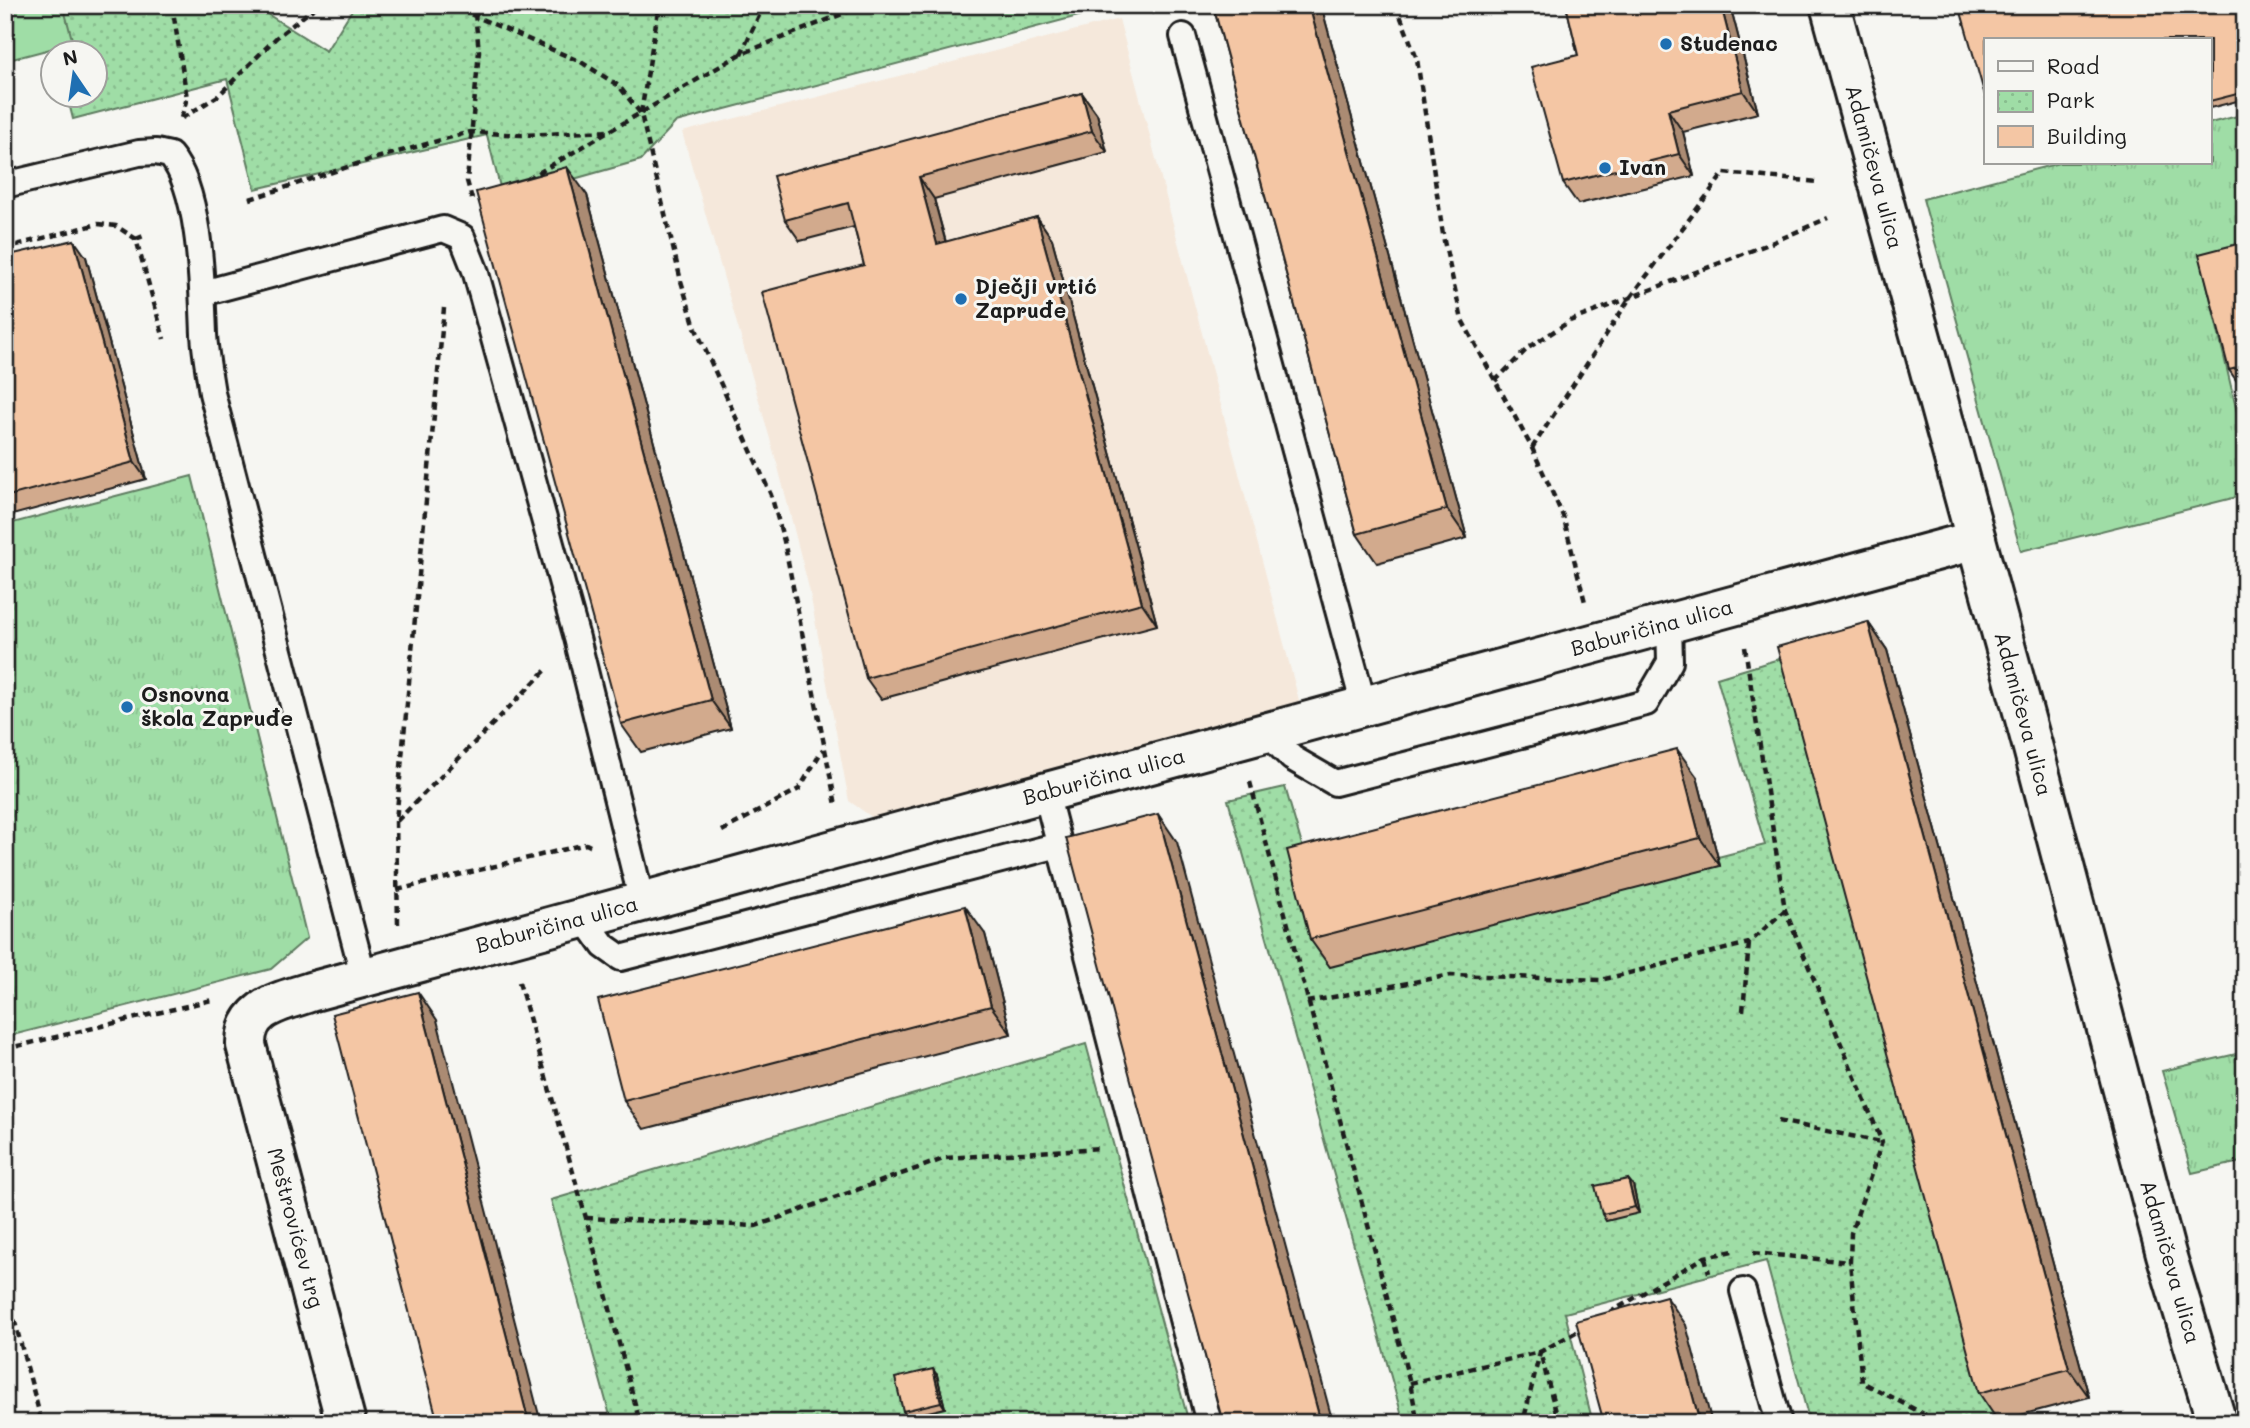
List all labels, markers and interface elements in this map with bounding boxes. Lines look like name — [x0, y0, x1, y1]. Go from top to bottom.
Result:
place label: Studenac — [1680, 29, 1778, 56]
marker: Studenac — [1658, 36, 1674, 52]
north arrow — [38, 38, 108, 108]
legend — [1984, 38, 2212, 164]
text: N — [60, 43, 80, 71]
text: Road — [2047, 52, 2099, 79]
street label: Adamičeva ulica — [1841, 82, 1910, 252]
text: Park — [2047, 86, 2095, 113]
text: Building — [2047, 122, 2127, 149]
place label: Ivan — [1619, 153, 1666, 180]
marker: Ivan — [1597, 160, 1613, 176]
place label: Dječji vrtić Zapruđe — [975, 272, 1097, 323]
marker: Dječji vrtić Zapruđe — [953, 291, 969, 307]
street label: Baburičina ulica — [1568, 592, 1736, 661]
street label: Adamičeva ulica — [1990, 629, 2059, 799]
place label: Osnovna škola Zapruđe — [141, 680, 293, 731]
marker: Osnovna škola Zapruđe — [119, 699, 135, 715]
street label: Baburičina ulica — [1020, 741, 1188, 810]
street label: Baburičina ulica — [473, 889, 641, 958]
street label: Meštrovićev trg — [262, 1144, 331, 1311]
street label: Adamičeva ulica — [2135, 1177, 2208, 1347]

